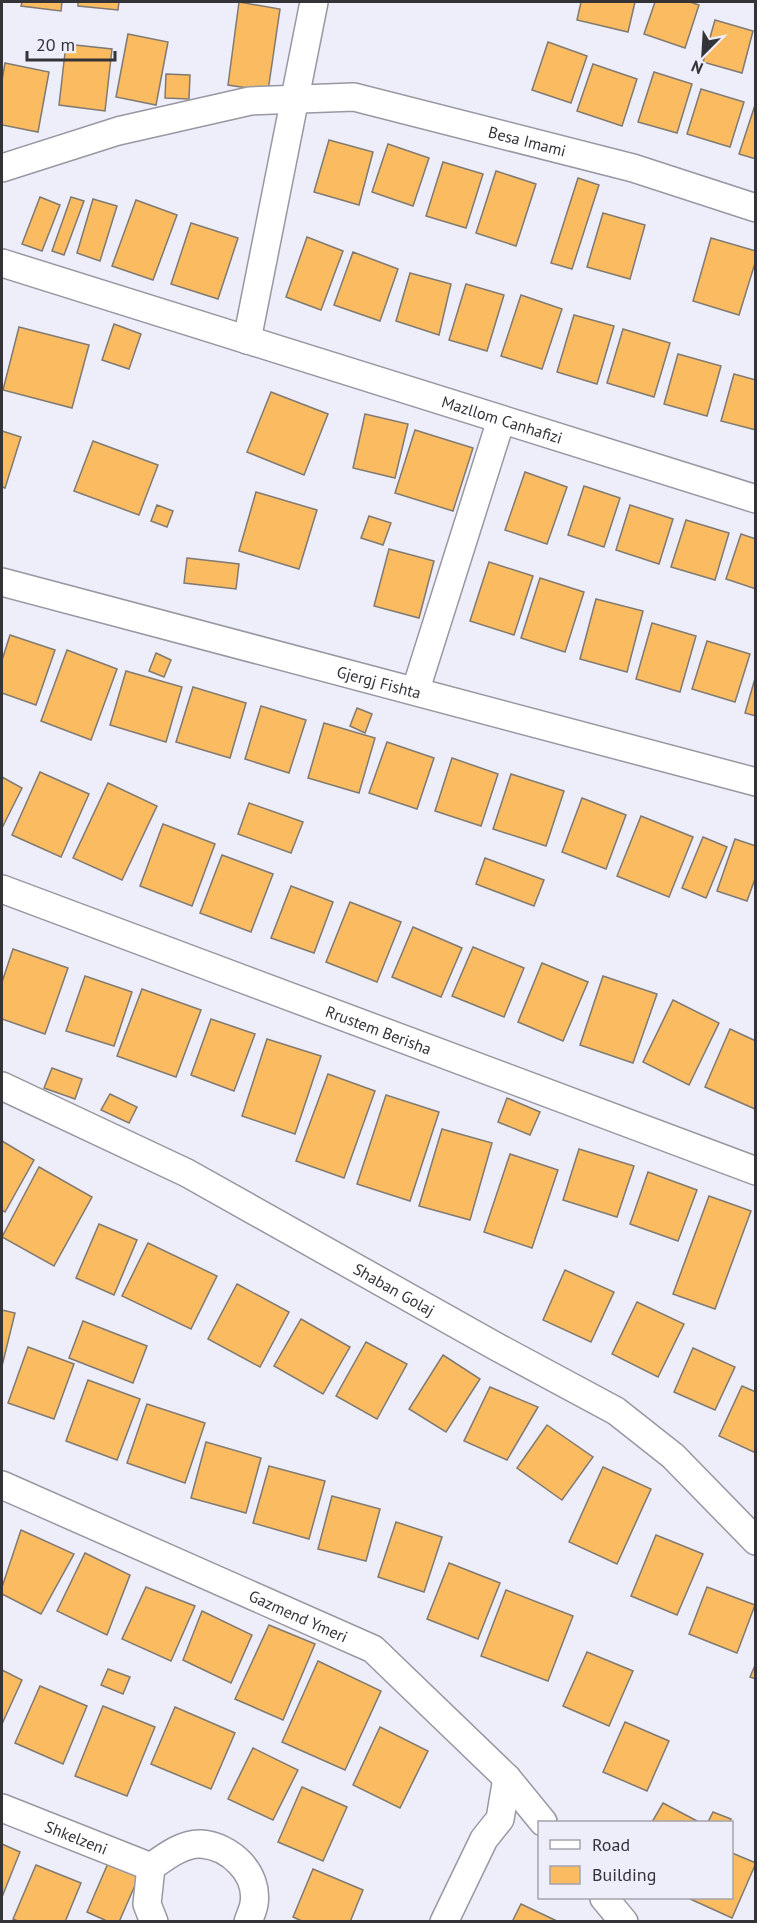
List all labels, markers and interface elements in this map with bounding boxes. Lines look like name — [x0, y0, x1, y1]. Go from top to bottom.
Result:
scale bar — [27, 24, 116, 62]
north arrow — [673, 24, 733, 84]
text: 20 m — [36, 33, 75, 56]
text: N — [688, 56, 706, 79]
street label: Besa Imami — [486, 122, 568, 161]
street label: Mazllom Canhafizi — [439, 391, 565, 448]
street label: Gjergj Fishta — [335, 661, 423, 703]
street label: Rrustem Berisha — [323, 1001, 434, 1059]
street label: Shaban Golaj — [350, 1259, 438, 1320]
street label: Gazmend Ymeri — [246, 1585, 351, 1647]
street label: Shkelzeni — [42, 1816, 111, 1859]
legend — [538, 1821, 733, 1899]
text: Road — [592, 1833, 630, 1856]
text: Building — [592, 1863, 656, 1886]

